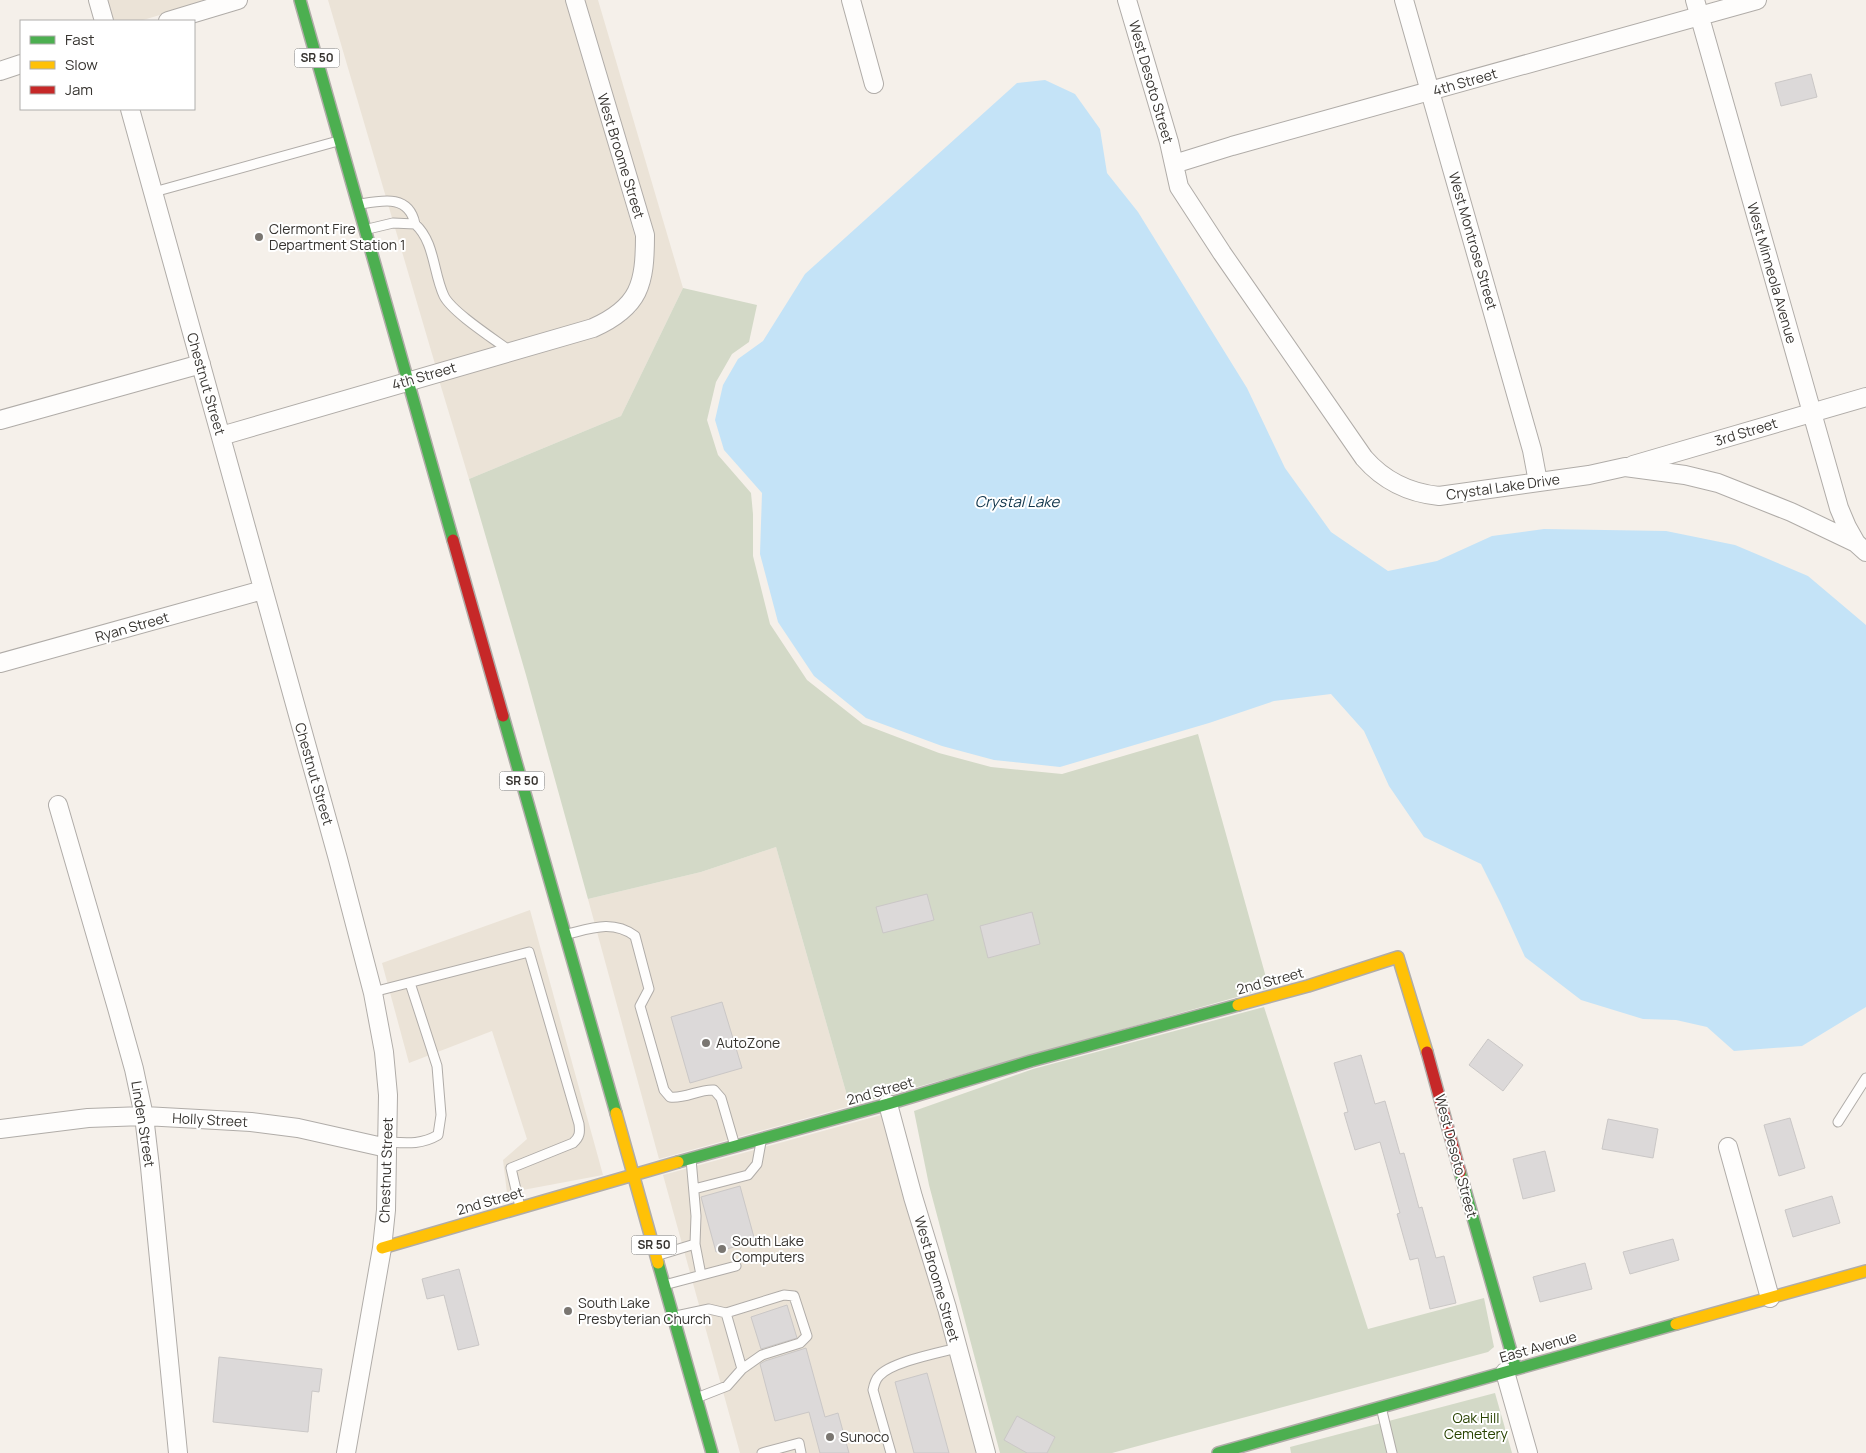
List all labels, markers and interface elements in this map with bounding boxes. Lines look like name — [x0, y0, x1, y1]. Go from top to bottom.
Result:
street label: West Desoto Street — [1125, 18, 1178, 146]
legend — [20, 20, 195, 110]
text: Fast — [65, 29, 94, 50]
road number: SR 50 — [294, 48, 340, 68]
text: Slow — [65, 54, 98, 75]
street label: 4th Street — [1430, 63, 1500, 100]
text: Jam — [65, 79, 93, 100]
street label: West Broome Street — [593, 91, 650, 221]
street label: West Montrose Street — [1445, 170, 1502, 312]
street label: West Minneola Avenue — [1743, 200, 1802, 346]
place label: Clermont Fire Department Station 1 — [269, 219, 405, 254]
marker: Clermont Fire Department Station 1 — [253, 231, 265, 243]
street label: Chestnut Street — [183, 330, 230, 438]
street label: 4th Street — [389, 357, 459, 394]
street label: 3rd Street — [1712, 413, 1780, 450]
street label: Crystal Lake Drive — [1445, 469, 1561, 504]
water label: Crystal Lake — [975, 491, 1061, 512]
street label: Ryan Street — [93, 607, 171, 646]
street label: Chestnut Street — [291, 720, 338, 828]
road number: SR 50 — [500, 771, 544, 790]
street label: 2nd Street — [1234, 962, 1306, 999]
place label: AutoZone — [716, 1033, 780, 1052]
marker: AutoZone — [700, 1037, 712, 1049]
street label: 2nd Street — [844, 1072, 916, 1109]
street label: Linden Street — [127, 1079, 160, 1169]
street label: West Desoto Street — [1431, 1092, 1482, 1220]
street label: Holly Street — [172, 1108, 249, 1131]
street label: Chestnut Street — [374, 1116, 397, 1223]
street label: 2nd Street — [454, 1182, 526, 1219]
street label: West Broome Street — [910, 1214, 965, 1344]
place label: South Lake Computers — [732, 1231, 804, 1266]
road number: SR 50 — [632, 1236, 676, 1254]
marker: South Lake Computers — [716, 1243, 728, 1255]
place label: South Lake Presbyterian Church — [578, 1293, 711, 1328]
marker: South Lake Presbyterian Church — [562, 1305, 574, 1317]
street label: East Avenue — [1497, 1326, 1579, 1367]
park label: Oak Hill Cemetery — [1444, 1408, 1509, 1443]
place label: Sunoco — [840, 1427, 889, 1446]
marker: Sunoco — [824, 1431, 836, 1443]

